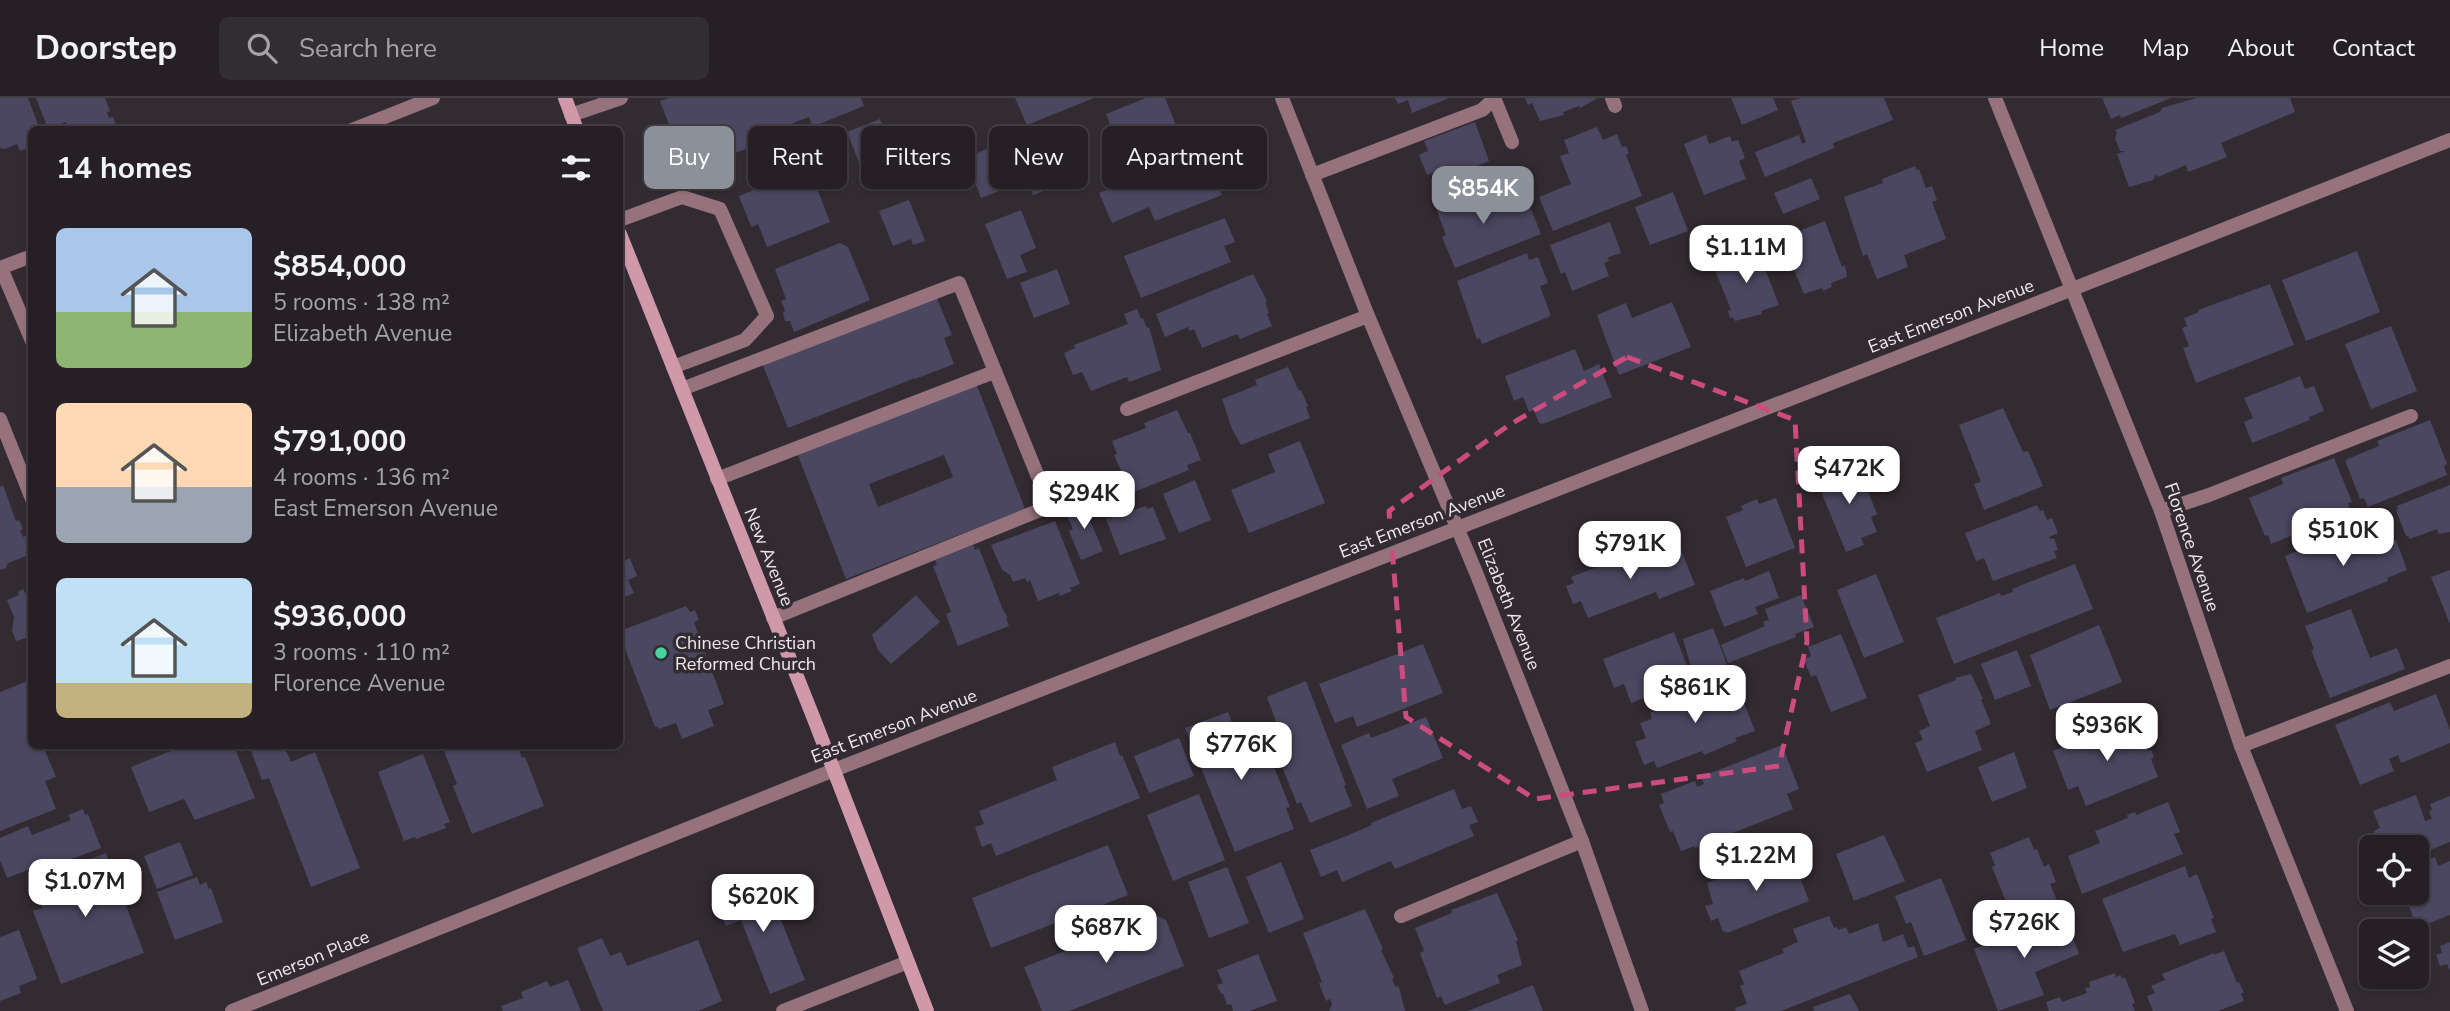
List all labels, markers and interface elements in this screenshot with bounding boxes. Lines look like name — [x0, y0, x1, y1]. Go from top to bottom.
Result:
search box — [219, 17, 709, 80]
text: Doorstep — [35, 26, 177, 71]
icon: search — [243, 29, 281, 67]
text: Search here — [299, 31, 437, 66]
text: Home — [2039, 32, 2104, 64]
text: Map — [2142, 32, 2189, 64]
text: About — [2227, 32, 2294, 64]
text: Contact — [2332, 32, 2415, 64]
chip: Buy — [644, 126, 734, 189]
chip: Rent — [748, 126, 847, 189]
chip: Filters — [861, 126, 975, 189]
chip: New — [989, 126, 1088, 189]
chip: Apartment — [1102, 126, 1267, 189]
text: 14 homes — [56, 148, 192, 189]
icon: filters — [557, 149, 595, 187]
pin: $854K — [1434, 166, 1532, 226]
text: $854K — [1448, 173, 1518, 204]
pin: $1.11M — [1689, 226, 1803, 285]
text: $1.11M — [1706, 232, 1786, 263]
text: $854,000 — [273, 246, 406, 287]
icon: home — [112, 256, 196, 340]
street label: East Emerson Avenue — [1865, 273, 2037, 359]
text: 5 rooms · 138 m² — [273, 287, 450, 318]
text: Elizabeth Avenue — [273, 318, 452, 349]
text: $791,000 — [273, 421, 406, 462]
icon: home — [112, 431, 196, 515]
pin: $472K — [1800, 446, 1898, 506]
text: $472K — [1814, 453, 1884, 484]
text: 4 rooms · 136 m² — [273, 462, 450, 493]
pin: $294K — [1035, 472, 1133, 531]
text: $294K — [1049, 478, 1119, 509]
street label: East Emerson Avenue — [1336, 478, 1508, 564]
street label: Florence Avenue — [2159, 479, 2225, 615]
text: East Emerson Avenue — [273, 493, 498, 524]
street label: New Avenue — [738, 504, 800, 610]
pin: $510K — [2294, 508, 2392, 568]
text: $510K — [2308, 515, 2378, 546]
pin: $791K — [1581, 522, 1679, 581]
text: $791K — [1595, 528, 1665, 559]
street label: Elizabeth Avenue — [1472, 534, 1546, 674]
text: $936,000 — [273, 596, 406, 637]
icon: home — [112, 606, 196, 690]
place label: Chinese Christian Reformed Church — [675, 631, 816, 676]
text: 3 rooms · 110 m² — [273, 637, 450, 668]
marker: Chinese Christian Reformed Church — [653, 645, 669, 661]
pin: $861K — [1646, 666, 1744, 725]
text: Florence Avenue — [273, 668, 445, 699]
text: $861K — [1660, 672, 1730, 703]
street label: East Emerson Avenue — [808, 683, 980, 769]
pin: $936K — [2058, 704, 2156, 763]
text: $936K — [2072, 710, 2142, 741]
pin: $776K — [1192, 722, 1290, 782]
text: $776K — [1206, 729, 1276, 760]
pin: $1.22M — [1699, 834, 1813, 893]
map controls — [2359, 835, 2429, 989]
button: locate — [2359, 835, 2429, 905]
text: $1.22M — [1716, 840, 1796, 871]
pin: $1.07M — [28, 860, 142, 919]
text: $1.07M — [45, 866, 125, 897]
pin: $620K — [714, 874, 812, 934]
text: $620K — [728, 881, 798, 912]
pin: $726K — [1975, 900, 2073, 960]
pin: $687K — [1057, 906, 1155, 965]
text: $726K — [1989, 907, 2059, 938]
text: $687K — [1071, 912, 1141, 943]
button: layers — [2359, 919, 2429, 989]
street label: Emerson Place — [253, 925, 373, 991]

